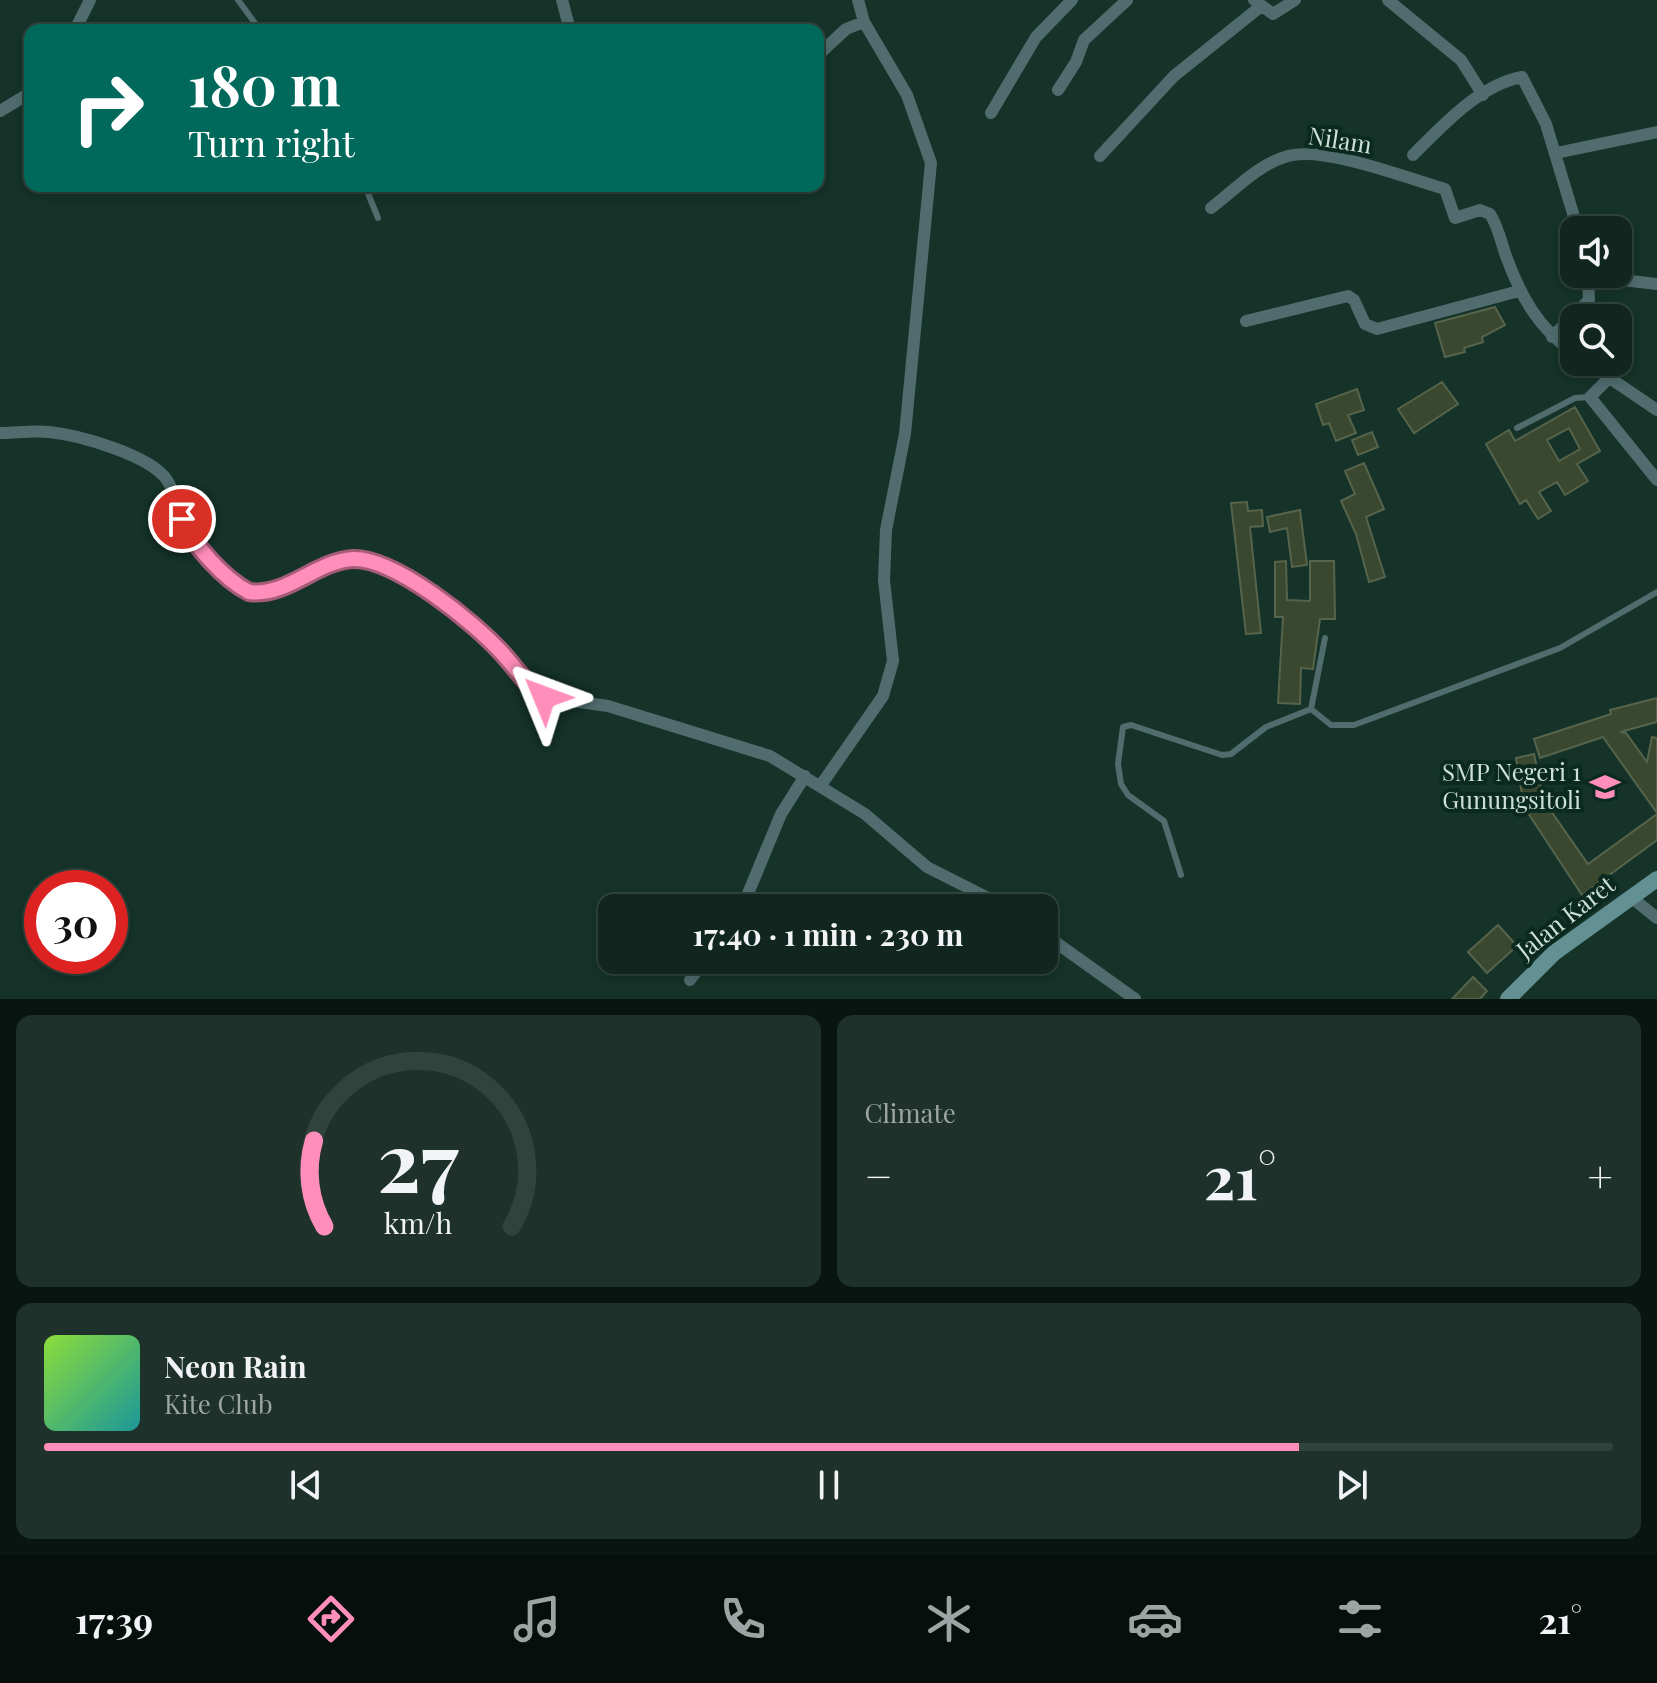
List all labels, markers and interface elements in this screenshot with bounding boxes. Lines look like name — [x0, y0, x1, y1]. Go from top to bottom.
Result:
text: 180 m — [188, 46, 341, 121]
icon: right — [56, 56, 160, 160]
text: Turn right — [188, 118, 355, 166]
street label: Nilam — [1306, 118, 1374, 160]
map controls — [1560, 216, 1632, 376]
button: sound — [1560, 216, 1632, 288]
button: search — [1560, 304, 1632, 376]
pin — [148, 485, 216, 553]
icon: arrive — [160, 497, 204, 541]
position arrow — [502, 655, 586, 739]
place label: SMP Negeri 1 Gunungsitoli — [1442, 755, 1581, 815]
school or university icon: SMP Negeri 1 Gunungsitoli — [1588, 770, 1622, 804]
street label: Jalan Karet — [1508, 868, 1621, 966]
speed limit sign: 30 — [24, 870, 128, 974]
text: 17:40 · 1 min · 230 m — [693, 914, 963, 954]
text: Climate — [865, 1095, 956, 1130]
text: 27 — [378, 1103, 459, 1214]
text: 21° — [1204, 1135, 1276, 1215]
text: − — [865, 1145, 893, 1204]
text: + — [1587, 1145, 1613, 1204]
text: km/h — [384, 1203, 453, 1241]
text: Neon Rain — [164, 1346, 307, 1386]
text: Kite Club — [164, 1386, 273, 1421]
icon: previous — [284, 1463, 328, 1507]
icon: pause — [807, 1463, 851, 1507]
icon: next — [1330, 1463, 1374, 1507]
icon: directions — [303, 1591, 359, 1647]
icon: music — [509, 1591, 565, 1647]
icon: phone — [715, 1591, 771, 1647]
icon: climate — [921, 1591, 977, 1647]
icon: car — [1127, 1591, 1183, 1647]
icon: filters — [1332, 1591, 1388, 1647]
text: 17:39 — [75, 1595, 153, 1643]
text: 21° — [1538, 1595, 1582, 1643]

